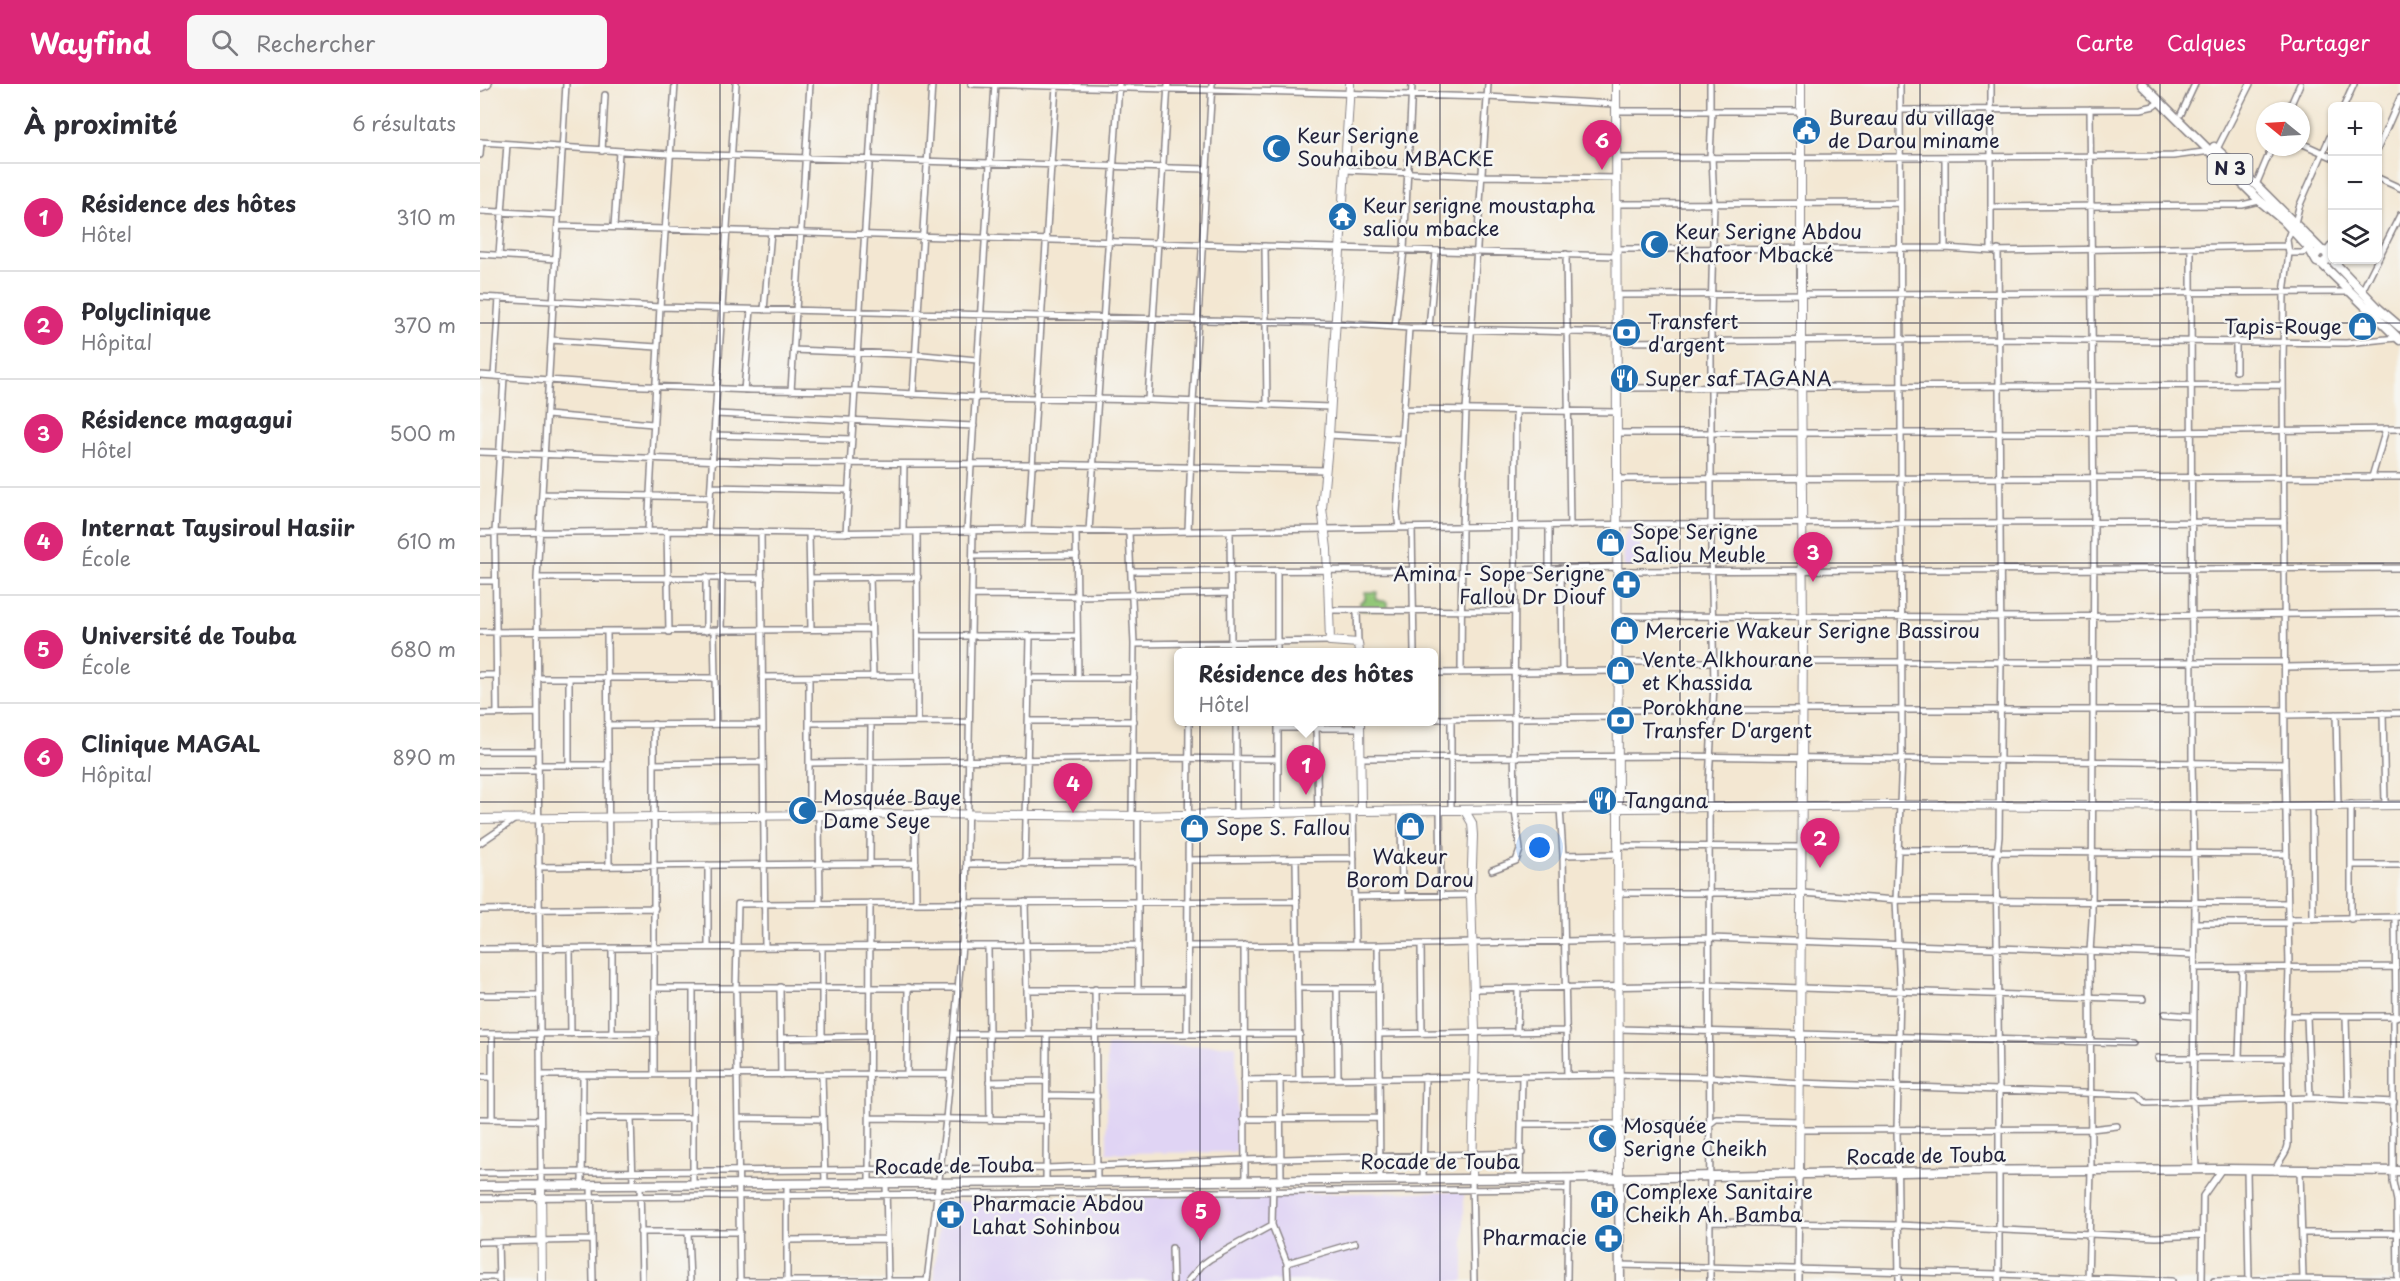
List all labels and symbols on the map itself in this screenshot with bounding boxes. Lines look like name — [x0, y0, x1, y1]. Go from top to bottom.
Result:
place label: Bureau du village de Darou miname — [1828, 102, 2000, 155]
north arrow — [2256, 102, 2310, 156]
public building icon: Bureau du village de Darou miname — [1791, 114, 1823, 146]
place label: Keur Serigne Souhaibou MBACKE — [1297, 120, 1494, 173]
pin: 6 — [1582, 120, 1622, 170]
mosque icon: Keur Serigne Souhaibou MBACKE — [1260, 132, 1292, 164]
road number: N 3 — [2208, 154, 2252, 184]
place label: Keur serigne moustapha saliou mbacke — [1363, 190, 1595, 243]
temple icon: Keur serigne moustapha saliou mbacke — [1326, 201, 1358, 233]
place label: Keur Serigne Abdou Khafoor Mbacké — [1675, 216, 1862, 269]
mosque icon: Keur Serigne Abdou Khafoor Mbacké — [1638, 228, 1670, 260]
place label: Transfert d'argent — [1648, 306, 1738, 359]
place label: Tapis-Rouge — [2224, 311, 2342, 341]
shop icon: Tapis-Rouge — [2347, 311, 2379, 343]
bank icon: Transfert d'argent — [1611, 317, 1643, 349]
restaurant icon: Super saf TAGANA — [1608, 363, 1640, 395]
place label: Super saf TAGANA — [1645, 363, 1832, 393]
place label: Sope Serigne Saliou Meuble — [1632, 516, 1766, 569]
shop icon: Sope Serigne Saliou Meuble — [1595, 527, 1627, 559]
pin: 3 — [1794, 532, 1832, 582]
place label: Amina - Sope Serigne Fallou Dr Diouf — [1393, 558, 1606, 611]
pharmacy icon: Amina - Sope Serigne Fallou Dr Diouf — [1610, 569, 1642, 601]
shop icon: Mercerie Wakeur Serigne Bassirou — [1608, 615, 1640, 647]
place label: Mercerie Wakeur Serigne Bassirou — [1645, 615, 1980, 645]
place label: Vente Alkhourane et Khassida — [1642, 644, 1813, 697]
shop icon: Vente Alkhourane et Khassida — [1605, 655, 1637, 687]
place label: Porokhane Transfer D'argent — [1642, 692, 1812, 745]
bank icon: Porokhane Transfer D'argent — [1605, 704, 1637, 736]
pin: 1 — [1286, 746, 1326, 795]
pin: 4 — [1054, 764, 1092, 813]
place label: Mosquée Baye Dame Seye — [823, 782, 961, 835]
restaurant icon: Tangana — [1587, 785, 1619, 817]
place label: Tangana — [1624, 785, 1709, 815]
mosque icon: Mosquée Baye Dame Seye — [786, 794, 818, 826]
shop icon: Wakeur Borom Darou — [1394, 810, 1426, 842]
shop icon: Sope S. Fallou — [1179, 812, 1211, 844]
place label: Sope S. Fallou — [1216, 812, 1350, 842]
pin: 2 — [1800, 818, 1840, 868]
your location — [1525, 833, 1554, 862]
place label: Wakeur Borom Darou — [1346, 841, 1474, 894]
place label: Mosquée Serigne Cheikh — [1623, 1110, 1767, 1163]
mosque icon: Mosquée Serigne Cheikh — [1586, 1122, 1618, 1154]
street label: Rocade de Touba — [1846, 1139, 2007, 1171]
street label: Rocade de Touba — [1360, 1146, 1520, 1176]
street label: Rocade de Touba — [874, 1149, 1035, 1181]
place label: Complexe Sanitaire Cheikh Ah. Bamba — [1625, 1176, 1813, 1229]
place label: Pharmacie Abdou Lahat Sohinbou — [972, 1188, 1144, 1241]
hospital icon: Complexe Sanitaire Cheikh Ah. Bamba — [1588, 1188, 1620, 1220]
pin: 5 — [1182, 1192, 1220, 1241]
pharmacy icon: Pharmacie Abdou Lahat Sohinbou — [935, 1199, 967, 1231]
place label: Pharmacie — [1482, 1222, 1587, 1252]
pharmacy icon: Pharmacie — [1592, 1222, 1624, 1254]

